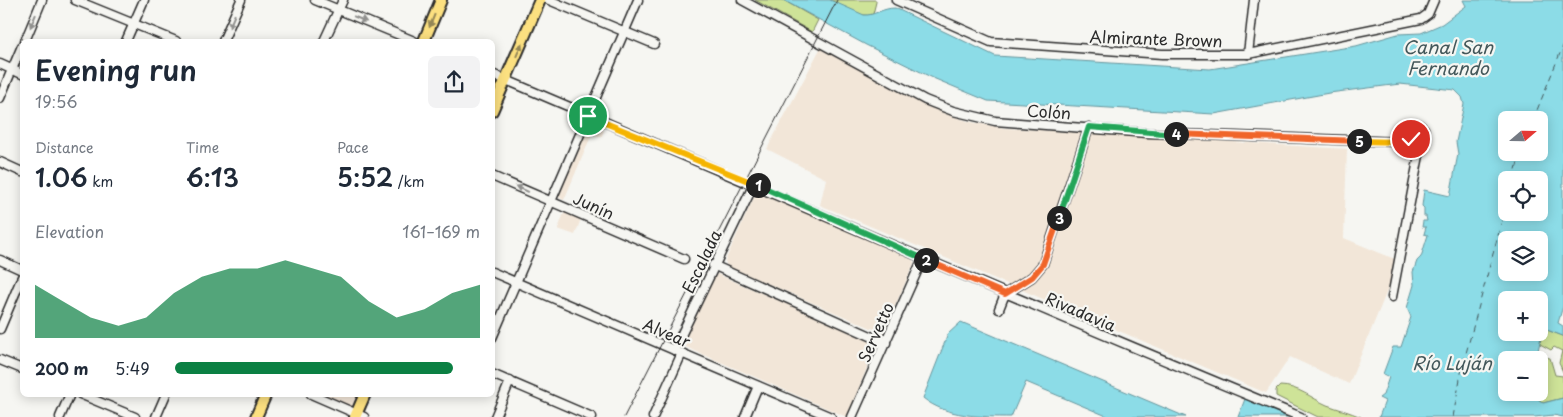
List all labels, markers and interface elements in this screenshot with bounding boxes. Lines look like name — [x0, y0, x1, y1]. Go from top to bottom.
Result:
one-way arrow — [29, 14, 37, 28]
one-way arrow — [228, 14, 236, 28]
one-way arrow — [428, 14, 436, 28]
one-way arrow — [353, 15, 367, 23]
street label: Almirante Brown — [1089, 24, 1223, 52]
water label: Canal San Fernando — [1403, 33, 1494, 81]
one-way arrow — [515, 42, 523, 57]
text: Evening run — [35, 48, 197, 91]
button: share — [428, 56, 480, 108]
text: 19:56 — [35, 89, 78, 113]
pin — [567, 95, 609, 137]
street label: Colón — [1026, 97, 1072, 125]
icon: arrive — [574, 102, 602, 130]
north arrow — [1498, 111, 1548, 161]
map controls — [1498, 111, 1548, 401]
pin — [1390, 118, 1432, 160]
pin: 4 — [1164, 122, 1188, 146]
text: 4 — [1172, 124, 1181, 145]
icon: check — [1397, 125, 1425, 153]
pin: 5 — [1346, 128, 1372, 154]
text: 5 — [1355, 131, 1364, 152]
text: Distance — [35, 137, 94, 158]
text: Time — [186, 137, 219, 158]
text: Pace — [337, 137, 369, 158]
text: 1.06 — [35, 158, 88, 196]
text: 6:13 — [186, 158, 239, 196]
text: 5:52 — [337, 158, 393, 196]
text: km — [88, 171, 113, 192]
text: /km — [393, 171, 424, 192]
button: locate — [1498, 171, 1548, 221]
pin: 1 — [746, 172, 770, 198]
text: 1 — [755, 175, 762, 196]
one-way arrow — [515, 184, 529, 192]
street label: Junín — [570, 185, 618, 225]
pin: 3 — [1046, 206, 1072, 230]
text: 3 — [1055, 208, 1064, 229]
text: Elevation — [35, 219, 104, 243]
text: 161–169 m — [402, 219, 480, 243]
street label: Escalada — [675, 225, 727, 297]
button: layers — [1498, 231, 1548, 281]
pin: 2 — [914, 248, 938, 272]
text: 2 — [922, 250, 931, 271]
street label: Rivadavia — [1042, 285, 1120, 337]
button: + — [1498, 291, 1548, 341]
street label: Servetto — [851, 298, 899, 366]
street label: Alvear — [640, 311, 695, 353]
water label: Río Luján — [1412, 349, 1493, 376]
button: − — [1498, 351, 1548, 401]
text: 200 m — [35, 356, 89, 380]
text: 5:49 — [115, 356, 150, 380]

